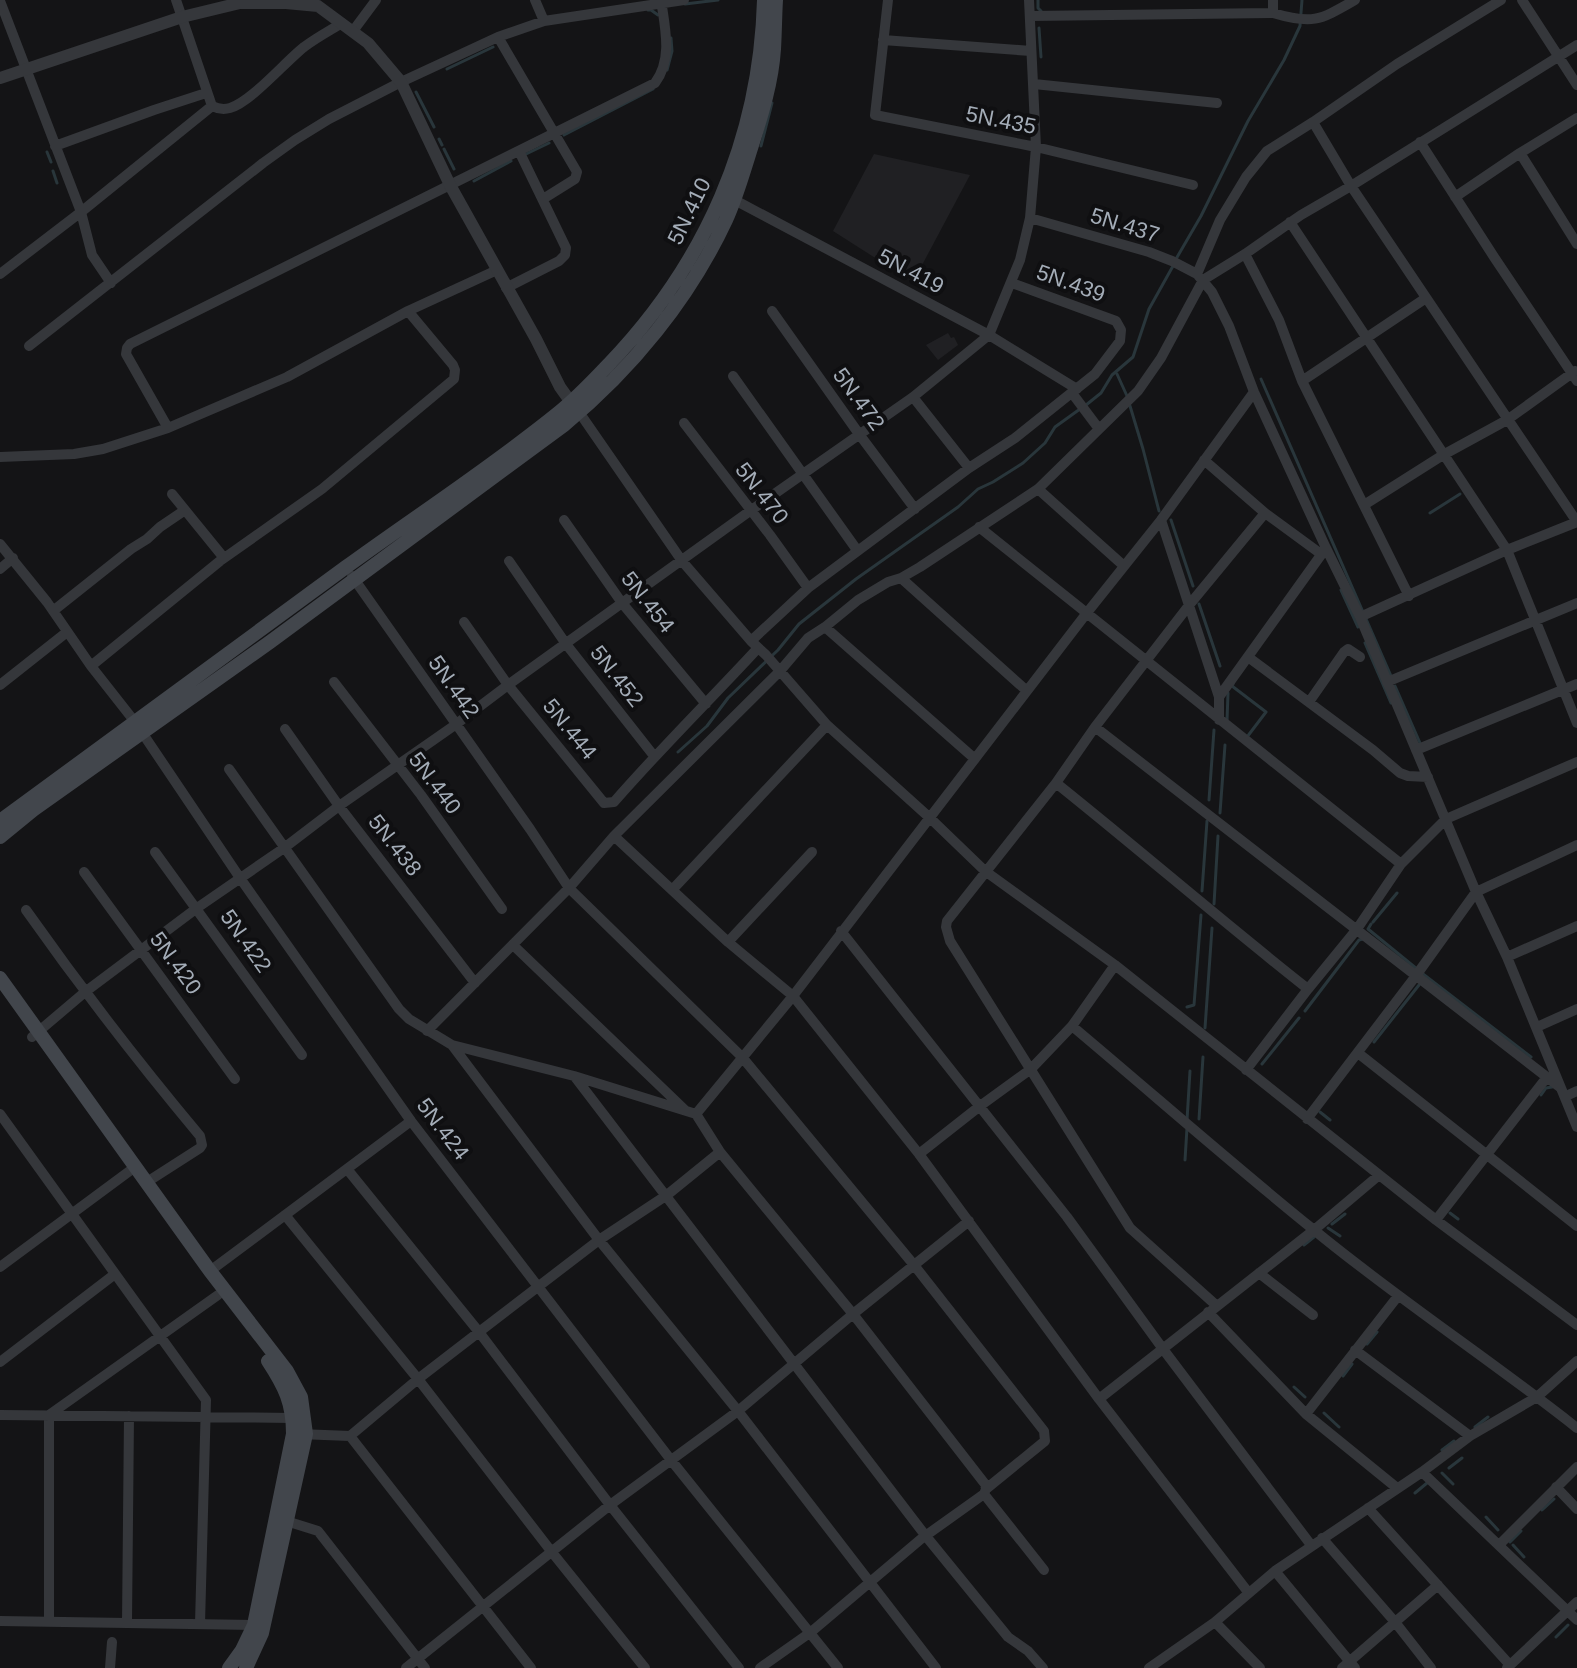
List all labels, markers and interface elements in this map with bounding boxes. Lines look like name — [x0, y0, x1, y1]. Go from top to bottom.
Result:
street label: 5N.435 — [964, 101, 1038, 139]
street label: 5N.410 — [662, 174, 716, 248]
street label: 5N.437 — [1087, 203, 1163, 247]
street label: 5N.419 — [874, 243, 948, 299]
street label: 5N.439 — [1033, 259, 1109, 307]
street label: 5N.472 — [828, 363, 890, 435]
street label: 5N.470 — [730, 457, 794, 529]
street label: 5N.454 — [616, 566, 680, 638]
street label: 5N.452 — [585, 640, 649, 712]
street label: 5N.442 — [423, 651, 485, 723]
street label: 5N.444 — [538, 694, 602, 764]
street label: 5N.440 — [404, 747, 466, 819]
street label: 5N.438 — [363, 809, 427, 881]
street label: 5N.422 — [215, 905, 277, 977]
street label: 5N.420 — [145, 927, 207, 999]
street label: 5N.424 — [412, 1093, 474, 1165]

